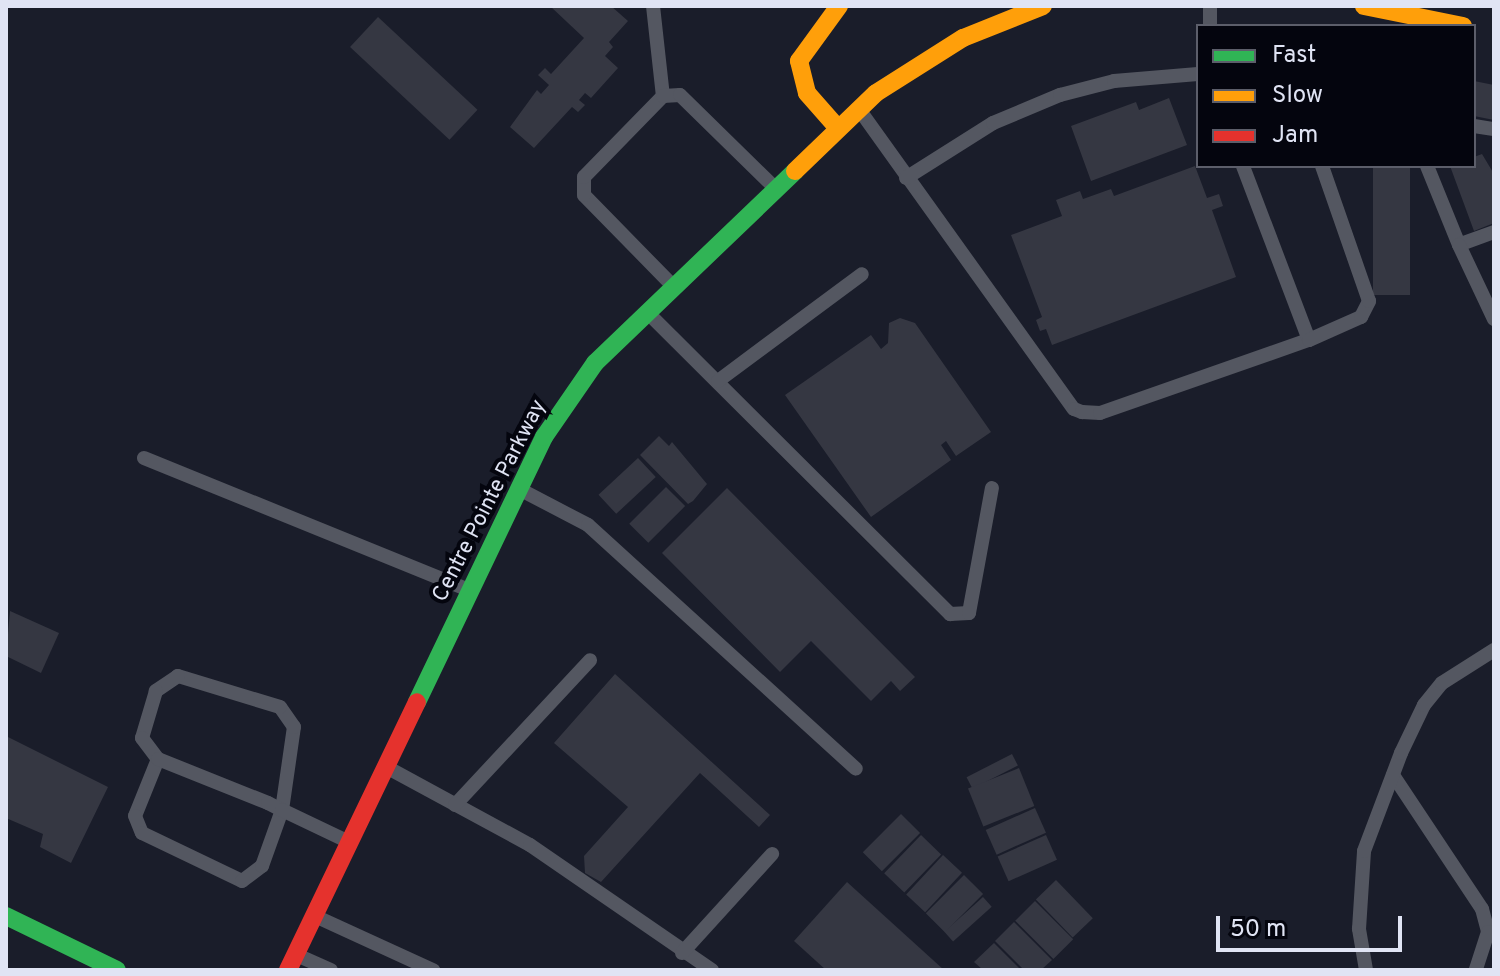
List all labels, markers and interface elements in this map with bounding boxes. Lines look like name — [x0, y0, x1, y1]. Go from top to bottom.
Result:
legend — [1196, 24, 1476, 168]
text: Fast — [1272, 41, 1316, 71]
text: Slow — [1272, 81, 1323, 111]
text: Jam — [1272, 121, 1318, 151]
street label: Centre Pointe Parkway — [427, 395, 553, 607]
scale bar — [1220, 900, 1406, 950]
text: 50 m — [1230, 915, 1286, 945]

